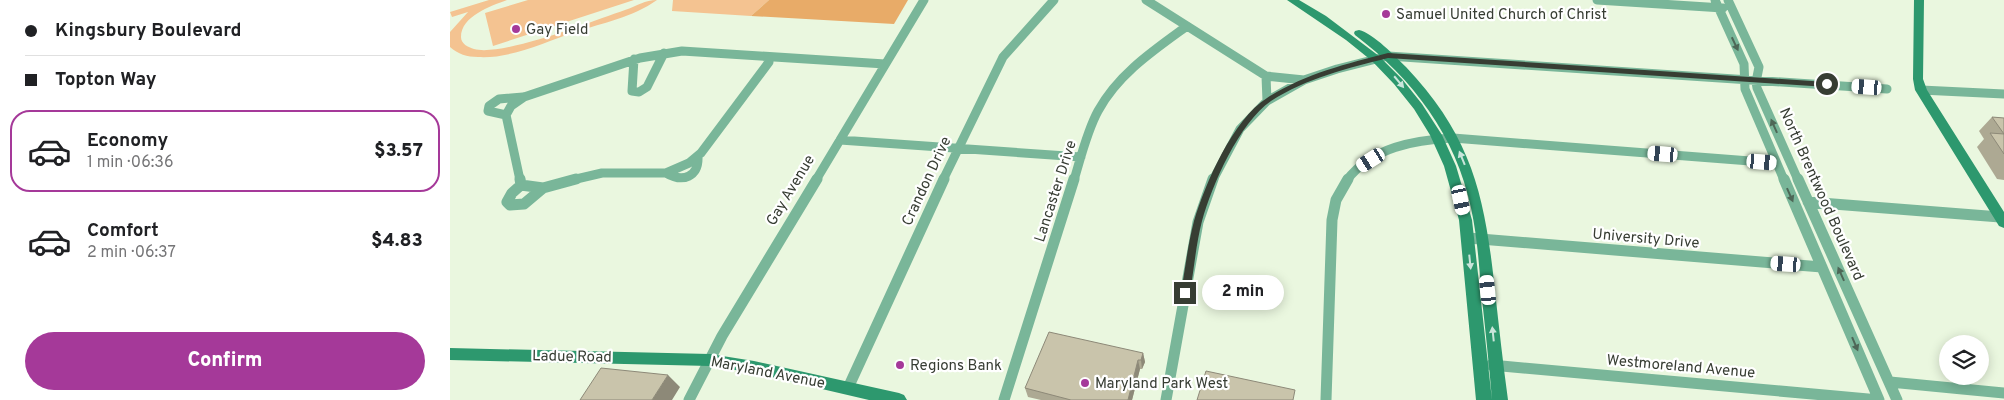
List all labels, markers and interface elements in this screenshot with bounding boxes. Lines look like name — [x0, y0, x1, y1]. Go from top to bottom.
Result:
place label: Samuel United Church of Christ — [1396, 6, 1607, 25]
marker: Samuel United Church of Christ — [1380, 8, 1392, 20]
text: Kingsbury Boulevard — [55, 19, 242, 43]
place label: Gay Field — [526, 21, 588, 40]
marker: Gay Field — [510, 23, 522, 35]
one-way arrow — [1731, 37, 1739, 51]
text: Topton Way — [55, 68, 157, 92]
route start — [1816, 73, 1838, 95]
one-way arrow — [1394, 75, 1405, 88]
car — [1851, 78, 1882, 96]
street label: North Brentwood Boulevard — [1774, 105, 1867, 284]
one-way arrow — [1770, 119, 1778, 133]
icon: car — [27, 129, 72, 174]
text: Economy — [87, 129, 168, 153]
street label: Crandon Drive — [898, 134, 956, 229]
street label: Lancaster Drive — [1031, 138, 1082, 245]
text: $3.57 — [374, 139, 423, 163]
car — [1647, 145, 1678, 163]
car — [1354, 146, 1387, 174]
one-way arrow — [1457, 151, 1465, 165]
street label: Gay Avenue — [763, 152, 820, 230]
text: 1 min · 06:36 — [87, 153, 173, 173]
car — [1746, 153, 1777, 171]
car — [1450, 184, 1471, 216]
one-way arrow — [1787, 188, 1795, 202]
icon: car — [27, 219, 72, 264]
text: Comfort — [87, 219, 159, 243]
street label: University Drive — [1592, 225, 1700, 254]
text: $4.83 — [371, 229, 423, 253]
text: 2 min · 06:37 — [87, 243, 176, 263]
one-way arrow — [1466, 255, 1474, 271]
car — [1770, 255, 1801, 273]
one-way arrow — [1836, 267, 1844, 281]
car — [1478, 274, 1497, 306]
callout: 2 min — [1202, 276, 1285, 310]
route end — [1174, 282, 1196, 304]
text: 2 min — [1222, 282, 1264, 302]
one-way arrow — [1489, 326, 1497, 342]
button: Confirm — [25, 332, 425, 390]
map controls — [1939, 335, 1989, 385]
button: layers — [1939, 335, 1989, 385]
one-way arrow — [1851, 337, 1859, 352]
street label: Ladue Road — [532, 347, 612, 368]
street label: Westmoreland Avenue — [1606, 352, 1756, 383]
street label: Maryland Avenue — [709, 353, 826, 394]
place label: Regions Bank — [910, 357, 1002, 376]
marker: Regions Bank — [894, 359, 906, 371]
place label: Maryland Park West — [1095, 375, 1228, 394]
marker: Maryland Park West — [1079, 377, 1091, 389]

